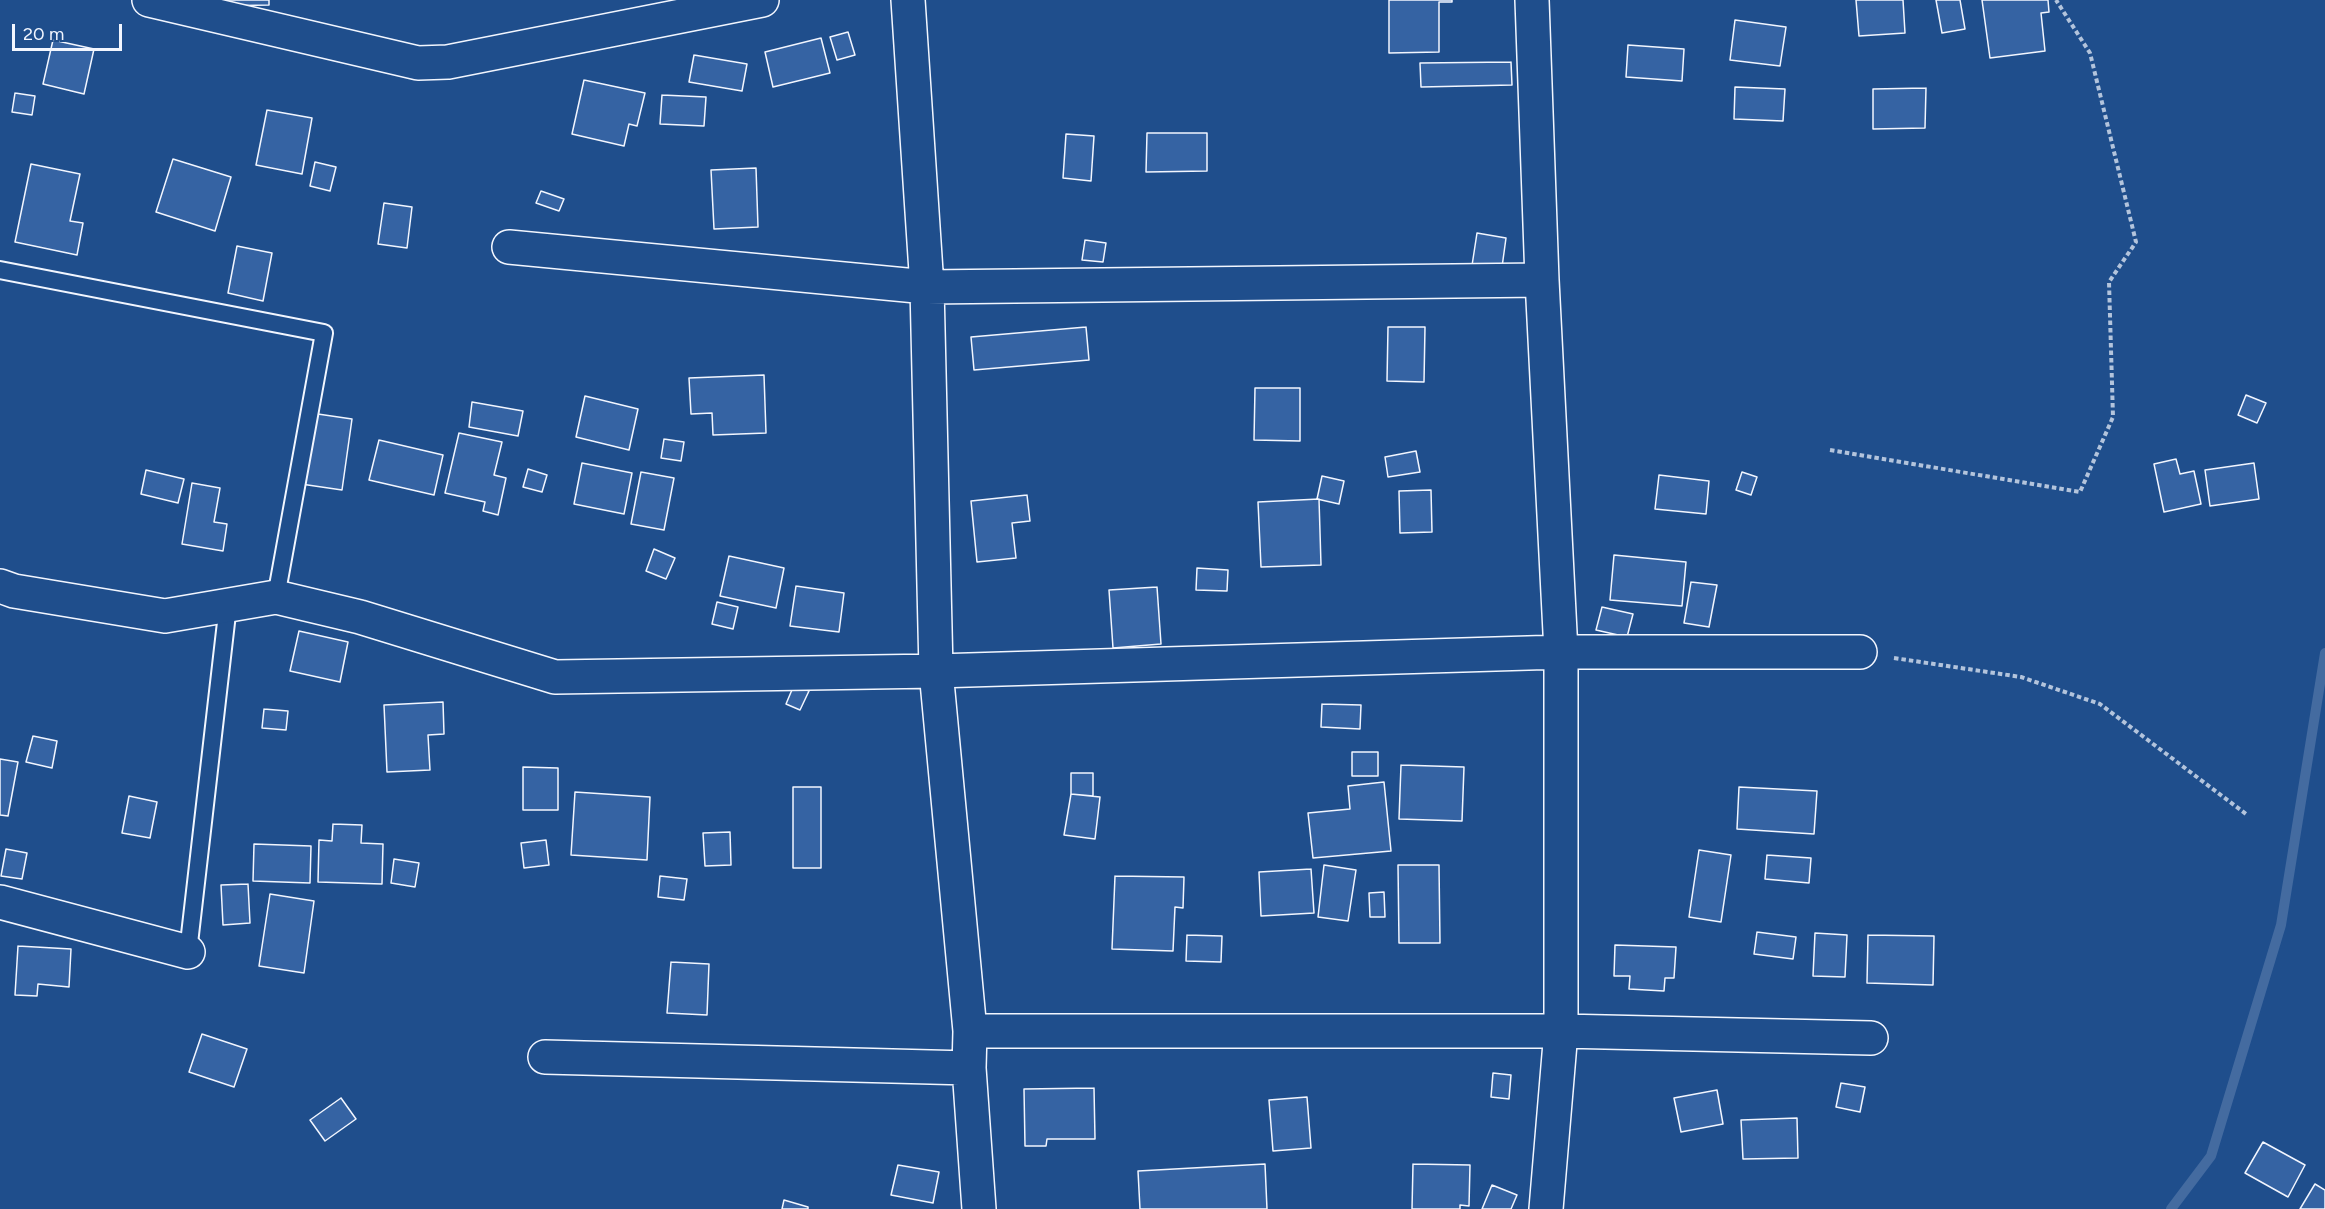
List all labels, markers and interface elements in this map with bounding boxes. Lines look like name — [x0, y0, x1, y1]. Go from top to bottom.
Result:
scale bar — [15, 12, 124, 50]
text: 20 m — [23, 23, 64, 45]

